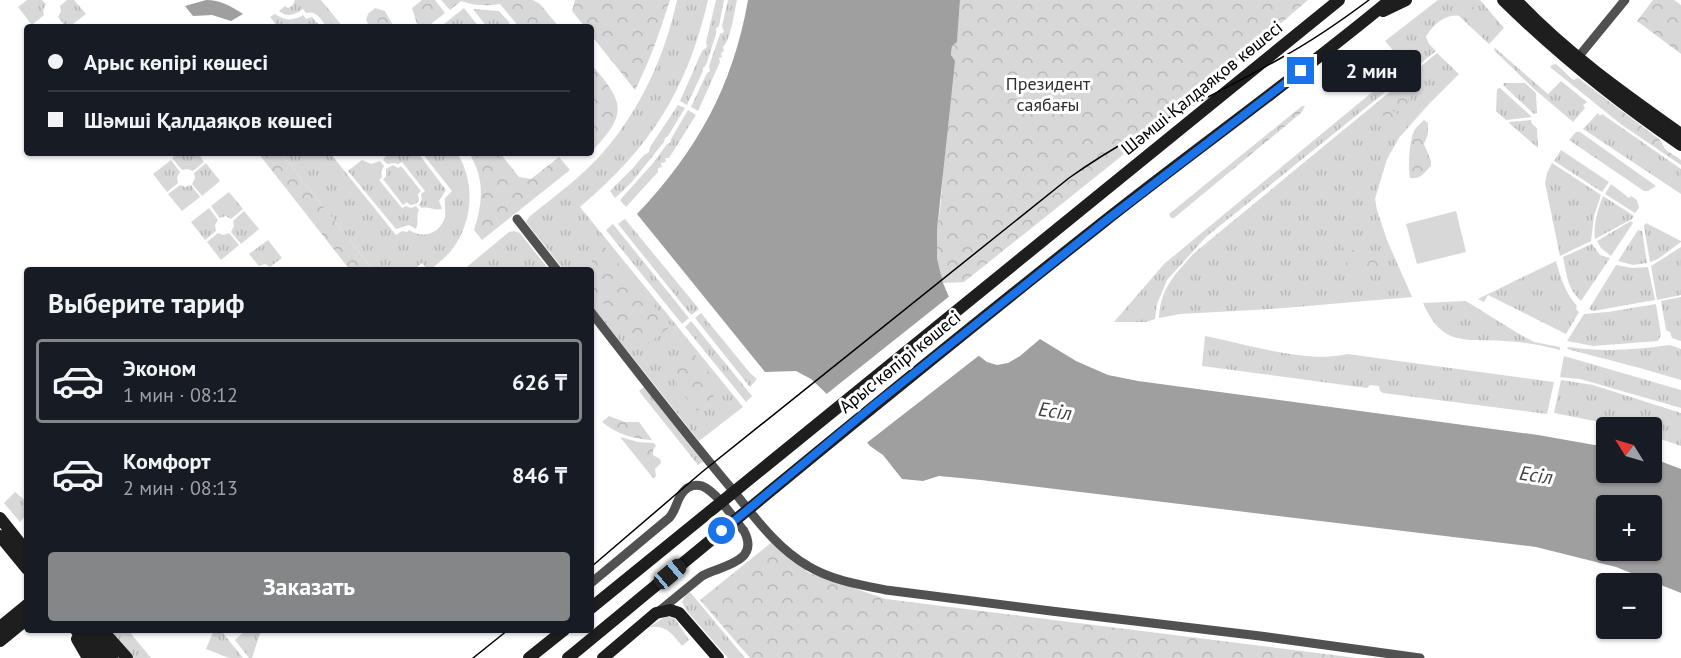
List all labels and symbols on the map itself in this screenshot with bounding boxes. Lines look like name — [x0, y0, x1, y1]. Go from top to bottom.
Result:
street label: Шәмші Қалдаяқов көшесі — [1116, 15, 1287, 160]
callout: 2 мин — [1322, 50, 1421, 92]
route end — [1287, 57, 1314, 84]
park label: Президент саябағы — [1006, 72, 1091, 116]
street label: Арыс көпірі көшесі — [834, 305, 965, 418]
water label: Есіл — [1037, 396, 1074, 426]
north arrow — [1596, 417, 1662, 483]
water label: Есіл — [1518, 460, 1555, 490]
route start — [708, 517, 735, 544]
car — [650, 556, 690, 592]

